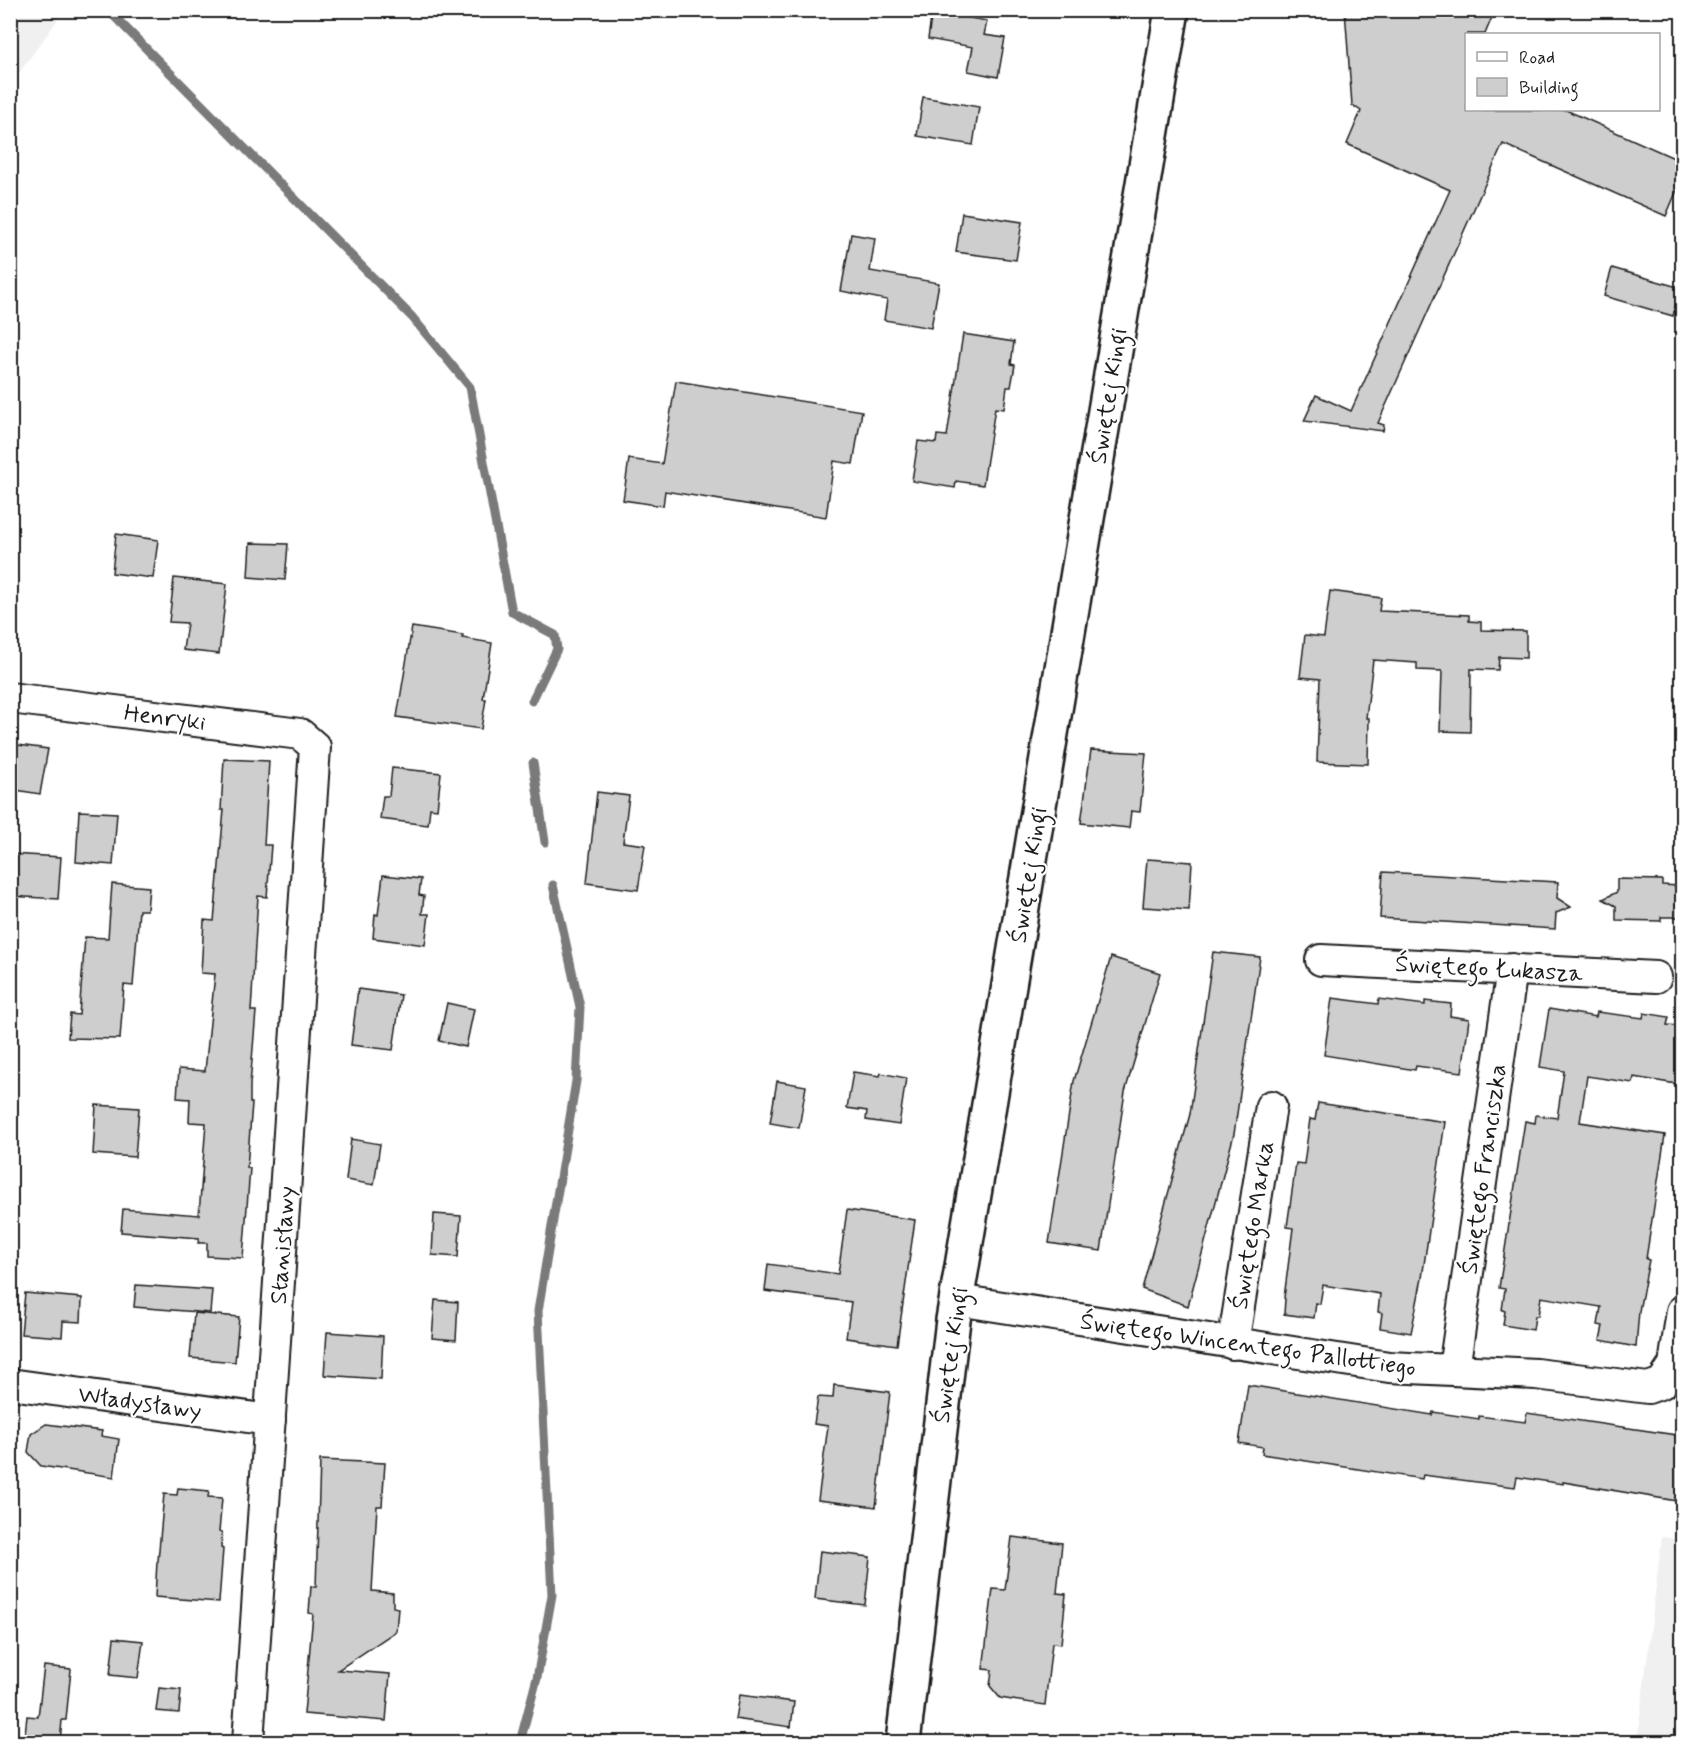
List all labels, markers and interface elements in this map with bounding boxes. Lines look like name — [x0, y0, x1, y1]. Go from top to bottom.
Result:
legend — [1465, 33, 1660, 111]
text: Road — [1519, 46, 1555, 70]
text: Building — [1519, 76, 1579, 102]
street label: Świętej Kingi — [1082, 326, 1138, 467]
street label: Henryki — [122, 698, 207, 739]
street label: Świętej Kingi — [1002, 805, 1058, 946]
street label: Świętego Łukasza — [1394, 948, 1584, 993]
street label: Świętego Franciszka — [1453, 1062, 1518, 1277]
street label: Świętego Marka — [1224, 1139, 1285, 1312]
street label: Stanisławy — [264, 1185, 303, 1305]
street label: Świętej Kingi — [926, 1285, 979, 1426]
street label: Świętego Wincentego Pallottiego — [1077, 1306, 1418, 1387]
street label: Władysławy — [76, 1379, 203, 1427]

